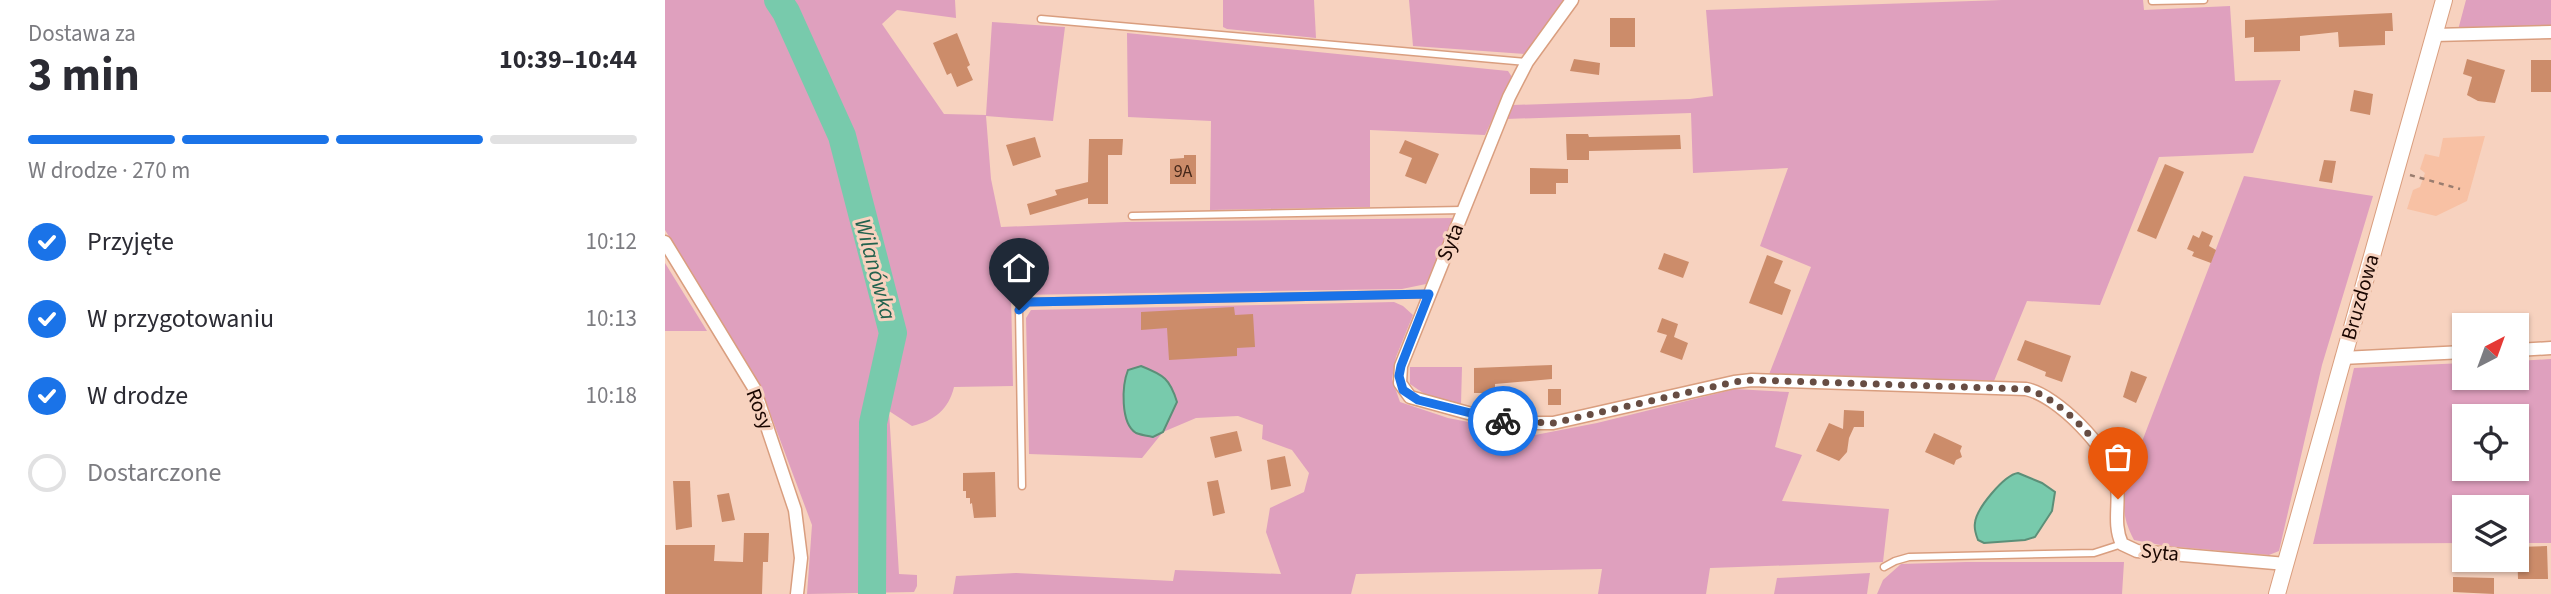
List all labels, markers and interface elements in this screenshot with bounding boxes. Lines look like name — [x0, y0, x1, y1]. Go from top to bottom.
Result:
text: Dostawa za — [28, 17, 136, 50]
text: 10:39–10:44 — [499, 41, 637, 78]
text: 3 min — [28, 43, 140, 108]
text: W drodze · 270 m — [28, 154, 190, 187]
house number: 9A — [1174, 159, 1193, 184]
water label: Wilanówka — [846, 215, 905, 324]
street label: Syta — [1429, 219, 1471, 265]
icon: check — [28, 223, 66, 261]
text: Przyjęte — [87, 223, 174, 260]
text: 10:12 — [586, 225, 637, 258]
pin — [989, 238, 1049, 310]
icon: home — [1000, 249, 1038, 287]
street label: Bruzdowa — [2333, 250, 2387, 344]
icon: check — [28, 300, 66, 338]
text: W przygotowaniu — [87, 300, 274, 337]
text: 10:13 — [586, 302, 637, 335]
north arrow — [2452, 313, 2529, 390]
map controls — [2452, 313, 2529, 572]
icon: check — [28, 377, 66, 415]
text: W drodze — [87, 377, 188, 414]
text: 10:18 — [586, 379, 637, 412]
street label: Rosy — [739, 384, 782, 434]
courier — [1468, 386, 1538, 456]
icon: bike — [1484, 402, 1522, 440]
button: locate — [2452, 404, 2529, 481]
pin — [2088, 427, 2148, 499]
icon: bag — [2099, 438, 2137, 476]
text: Dostarczone — [87, 454, 221, 491]
button: layers — [2452, 495, 2529, 572]
street label: Syta — [2139, 535, 2181, 569]

